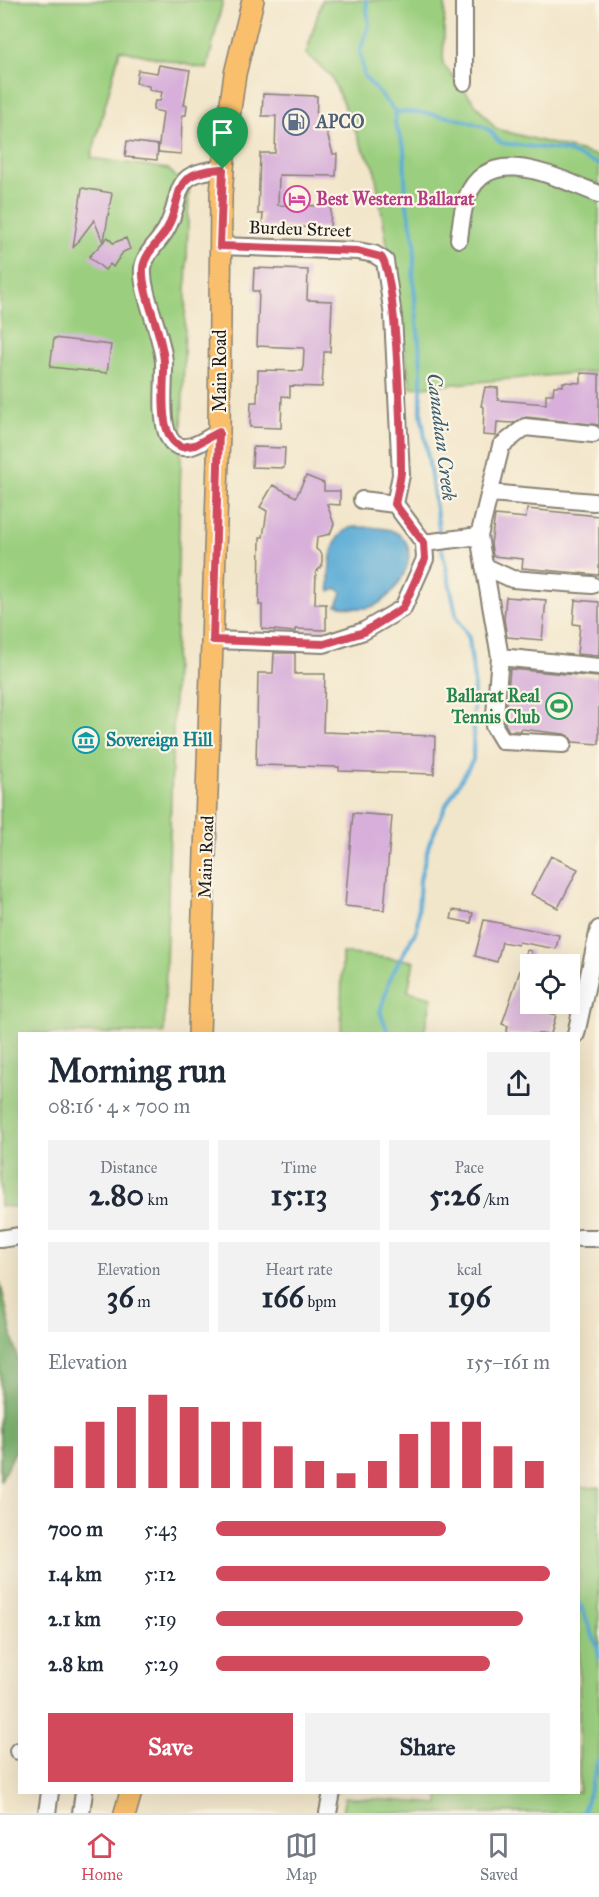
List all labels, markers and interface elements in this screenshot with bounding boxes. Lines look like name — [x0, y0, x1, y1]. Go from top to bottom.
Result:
pin — [197, 107, 248, 169]
fuel station icon: APCO — [281, 107, 311, 137]
place label: APCO — [315, 111, 365, 133]
icon: arrive — [206, 116, 239, 149]
hotel icon: Best Western Ballarat — [282, 184, 312, 214]
place label: Best Western Ballarat — [316, 188, 475, 210]
street label: Burdeu Street — [248, 216, 352, 242]
street label: Main Road — [209, 329, 231, 413]
water label: Canadian Creek — [422, 372, 462, 502]
place label: Ballarat Real Tennis Club — [446, 685, 541, 728]
sports icon: Ballarat Real Tennis Club — [544, 691, 574, 721]
museum icon: Sovereign Hill — [71, 725, 101, 755]
place label: Sovereign Hill — [106, 729, 214, 752]
street label: Main Road — [194, 815, 218, 899]
map controls — [520, 954, 580, 1014]
button: locate — [520, 954, 580, 1014]
text: Morning run — [48, 1051, 226, 1091]
button: share — [487, 1052, 550, 1115]
text: 08:16 · 4 × 700 m — [48, 1094, 190, 1118]
text: Distance — [100, 1158, 157, 1177]
text: Time — [281, 1158, 317, 1177]
text: Pace — [455, 1158, 484, 1177]
text: 2.80 — [89, 1177, 144, 1213]
text: 15:13 — [271, 1177, 327, 1213]
text: 5:26 — [429, 1177, 481, 1213]
text: km — [144, 1190, 168, 1209]
text: /km — [481, 1190, 509, 1209]
text: Elevation — [97, 1260, 160, 1279]
text: Heart rate — [265, 1260, 333, 1279]
text: kcal — [457, 1260, 482, 1279]
text: 36 — [107, 1279, 134, 1315]
text: 166 — [261, 1279, 304, 1315]
text: 196 — [448, 1279, 491, 1315]
text: m — [134, 1292, 151, 1311]
text: bpm — [304, 1292, 337, 1311]
text: Elevation — [48, 1350, 127, 1374]
text: 155–161 m — [466, 1350, 550, 1374]
text: 700 m — [48, 1517, 103, 1541]
text: 5:43 — [144, 1517, 177, 1541]
text: 1.4 km — [48, 1562, 102, 1586]
text: 5:12 — [144, 1562, 176, 1586]
text: 2.1 km — [48, 1607, 101, 1631]
text: 5:19 — [144, 1607, 177, 1631]
text: 2.8 km — [48, 1652, 103, 1676]
text: 5:29 — [144, 1652, 179, 1676]
button: Save — [48, 1713, 293, 1782]
button: Share — [305, 1713, 550, 1782]
tab: Home — [81, 1829, 123, 1884]
tab: Map — [285, 1829, 318, 1884]
tab: Saved — [480, 1829, 518, 1884]

